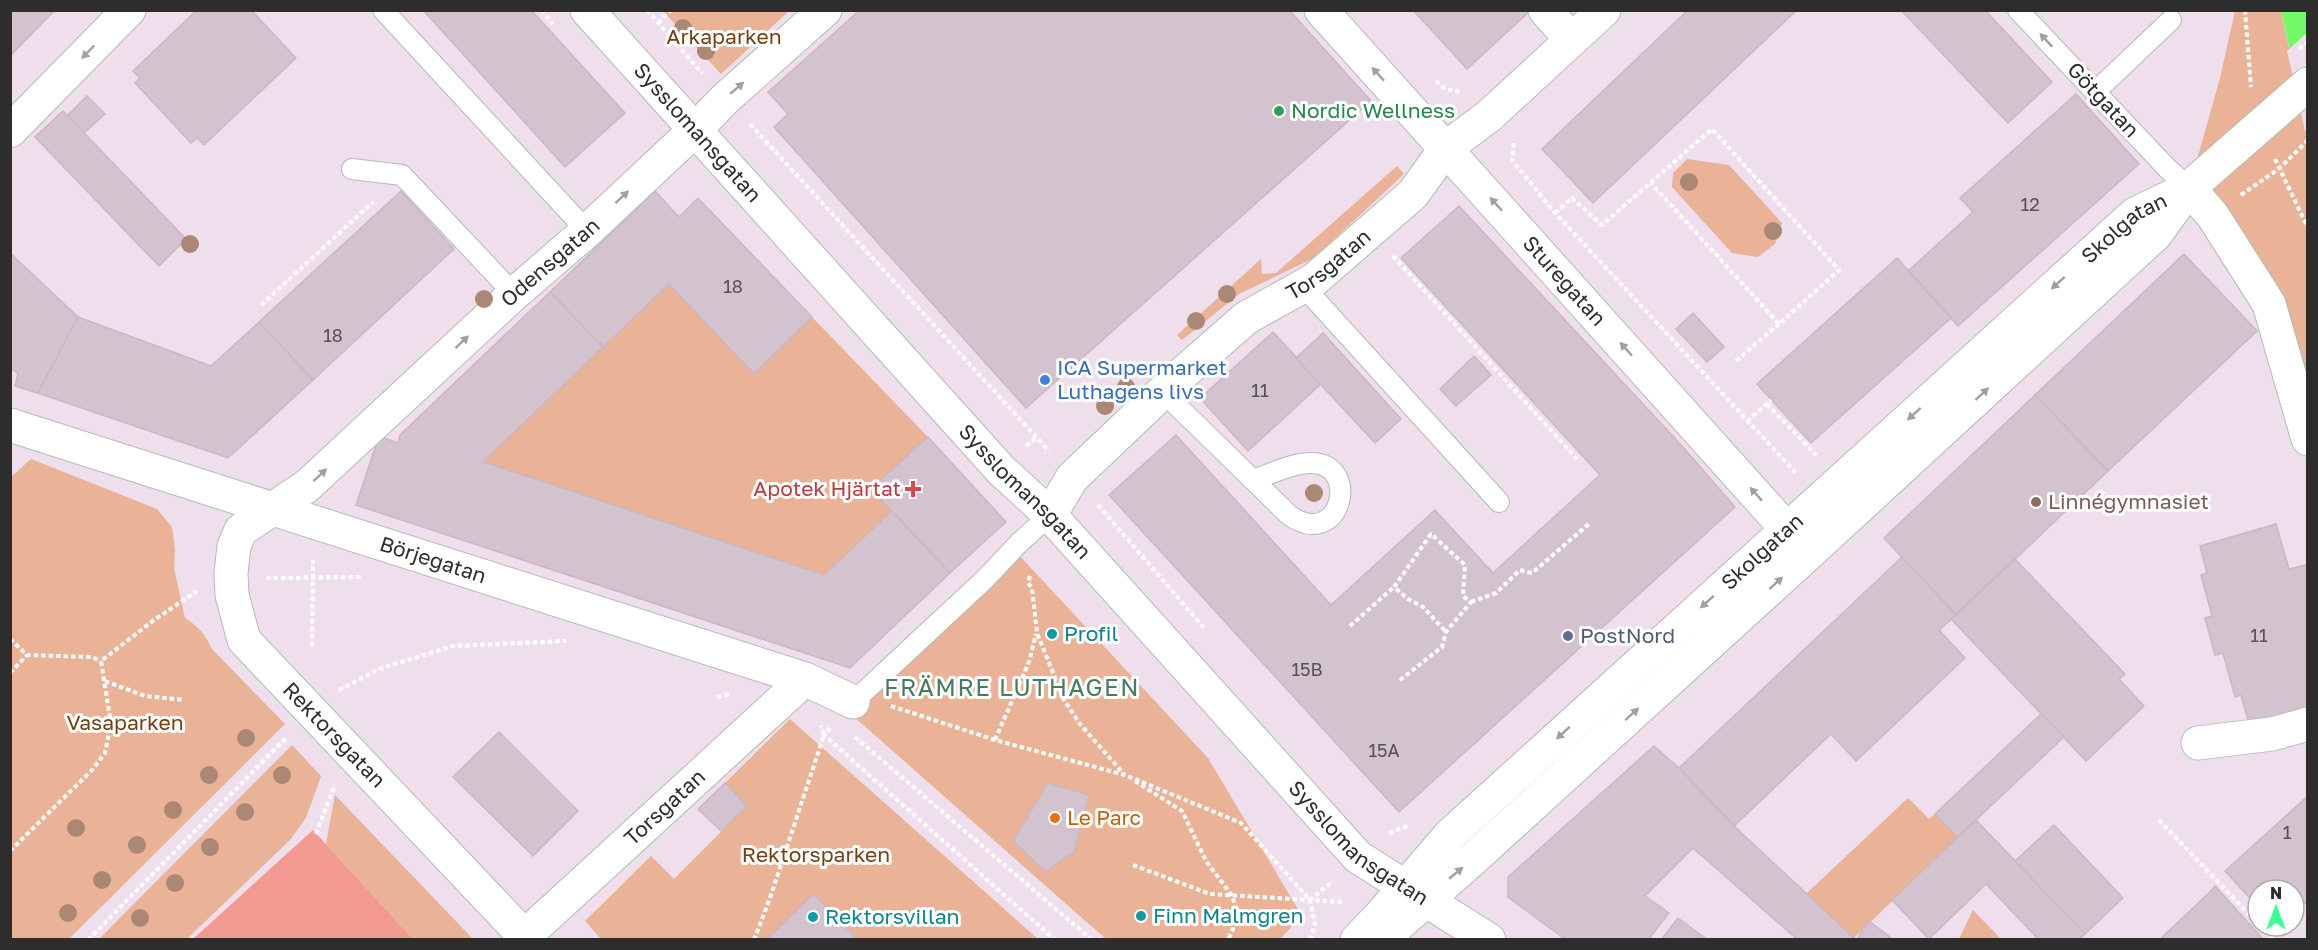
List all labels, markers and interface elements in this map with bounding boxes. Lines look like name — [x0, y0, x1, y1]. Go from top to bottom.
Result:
park label: Arkaparken — [666, 23, 782, 49]
one-way arrow — [2040, 33, 2053, 48]
one-way arrow — [82, 45, 96, 59]
street label: Götgatan — [2062, 56, 2145, 142]
street label: Sysslomansgatan — [629, 57, 768, 207]
one-way arrow — [1372, 67, 1385, 82]
one-way arrow — [729, 82, 744, 95]
place label: Nordic Wellness — [1291, 97, 1455, 123]
marker: Nordic Wellness — [1272, 104, 1286, 118]
street label: Skolgatan — [2075, 187, 2171, 268]
one-way arrow — [615, 190, 630, 204]
house number: 12 — [2020, 193, 2040, 215]
one-way arrow — [1489, 196, 1503, 211]
street label: Odensgatan — [495, 212, 605, 312]
street label: Torsgatan — [1281, 223, 1376, 305]
street label: Sturegatan — [1518, 230, 1612, 331]
house number: 18 — [723, 275, 743, 297]
one-way arrow — [2051, 276, 2066, 290]
house number: 18 — [323, 324, 343, 346]
one-way arrow — [455, 335, 470, 349]
one-way arrow — [1619, 341, 1633, 356]
place label: ICA Supermarket Luthagens livs — [1057, 354, 1227, 404]
marker: ICA Supermarket Luthagens livs — [1038, 373, 1052, 387]
house number: 11 — [1251, 379, 1269, 401]
one-way arrow — [1974, 388, 1989, 401]
one-way arrow — [1907, 407, 1922, 420]
street label: Sysslomansgatan — [954, 418, 1097, 564]
one-way arrow — [312, 468, 327, 482]
place label: Apotek Hjärtat — [753, 475, 901, 501]
marker: Apotek Hjärtat — [906, 482, 920, 496]
one-way arrow — [1750, 487, 1763, 502]
place label: Linnégymnasiet — [2048, 488, 2209, 514]
marker: Linnégymnasiet — [2029, 495, 2043, 509]
street label: Skolgatan — [1715, 507, 1808, 595]
street label: Börjegatan — [377, 530, 490, 588]
one-way arrow — [1769, 576, 1784, 590]
one-way arrow — [1700, 595, 1715, 608]
place label: Profil — [1064, 620, 1118, 646]
place label: PostNord — [1580, 622, 1675, 648]
house number: 11 — [2250, 624, 2268, 646]
marker: Profil — [1045, 627, 1059, 641]
marker: PostNord — [1561, 629, 1575, 643]
house number: 15B — [1291, 658, 1323, 680]
district label: FRÄMRE LUTHAGEN — [884, 672, 1140, 701]
street label: Rektorsgatan — [278, 676, 392, 792]
one-way arrow — [1624, 708, 1639, 721]
park label: Vasaparken — [66, 709, 184, 735]
one-way arrow — [1556, 726, 1571, 739]
house number: 15A — [1368, 739, 1400, 761]
street label: Torsgatan — [618, 763, 710, 850]
street label: Sysslomansgatan — [1283, 775, 1434, 910]
place label: Le Parc — [1067, 804, 1141, 830]
marker: Le Parc — [1048, 811, 1062, 825]
house number: 1 — [2283, 821, 2292, 843]
park label: Rektorsparken — [742, 841, 890, 867]
one-way arrow — [1449, 866, 1464, 880]
north arrow — [2246, 878, 2306, 938]
text: N — [2270, 883, 2282, 903]
place label: Finn Malmgren — [1153, 902, 1303, 928]
place label: Rektorsvillan — [825, 903, 959, 929]
marker: Finn Malmgren — [1134, 909, 1148, 923]
marker: Rektorsvillan — [806, 910, 820, 924]

